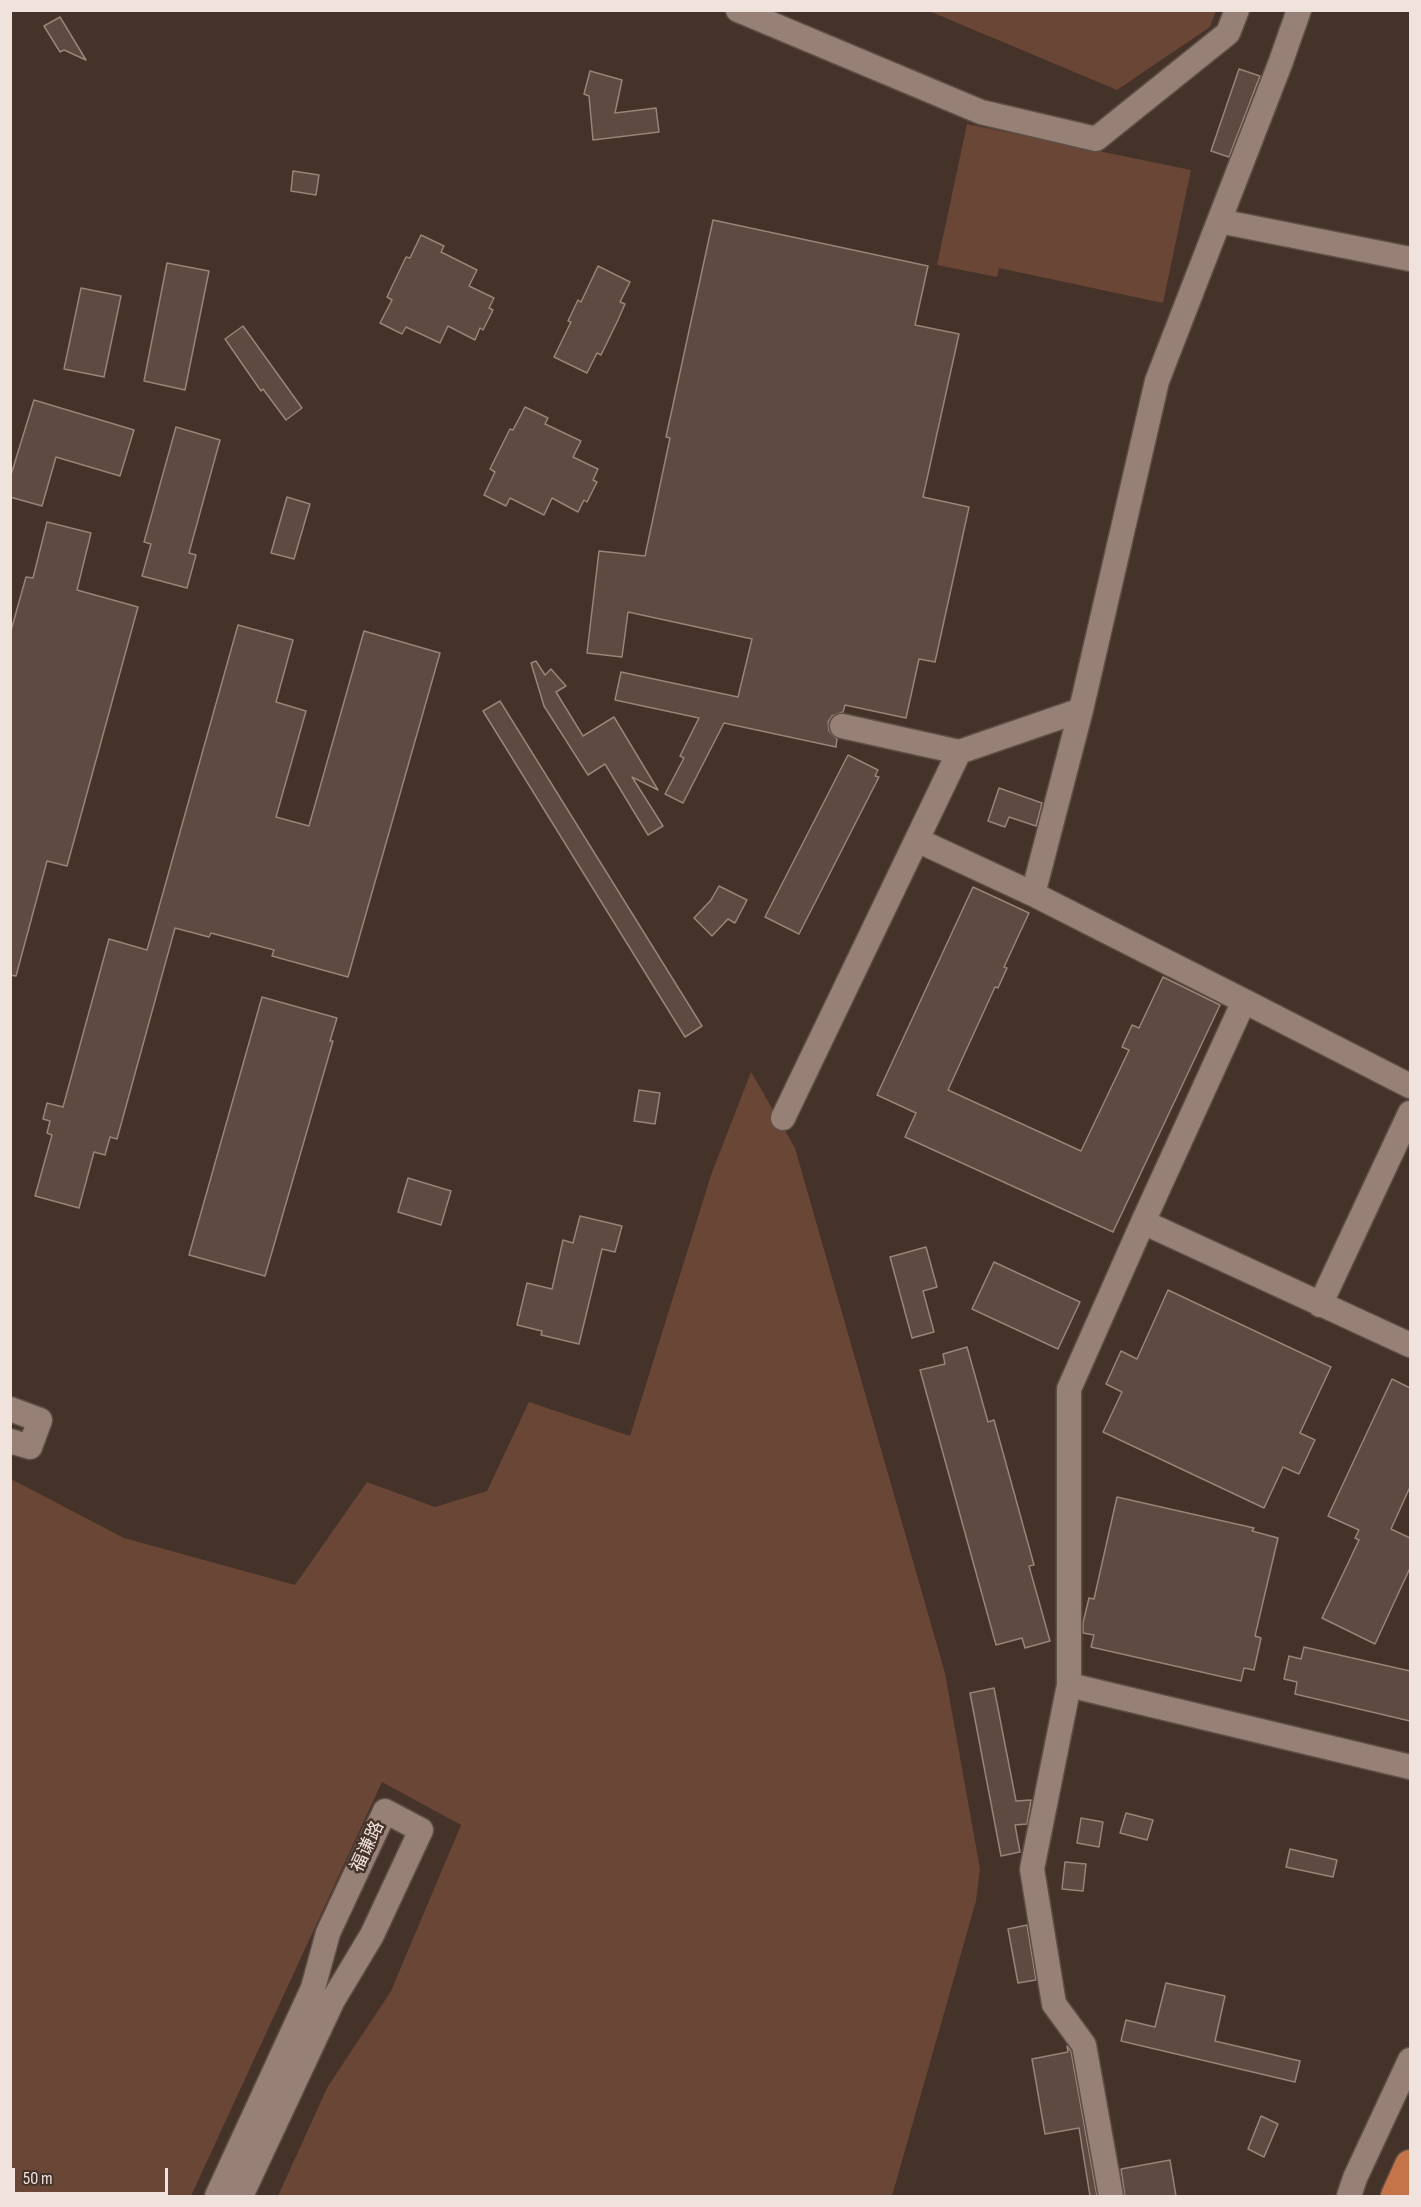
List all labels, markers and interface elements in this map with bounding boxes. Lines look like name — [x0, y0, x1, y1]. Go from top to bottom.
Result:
street label: 福谦路 — [347, 1818, 389, 1876]
scale bar — [15, 2156, 171, 2194]
text: 50 m — [23, 2168, 53, 2189]

